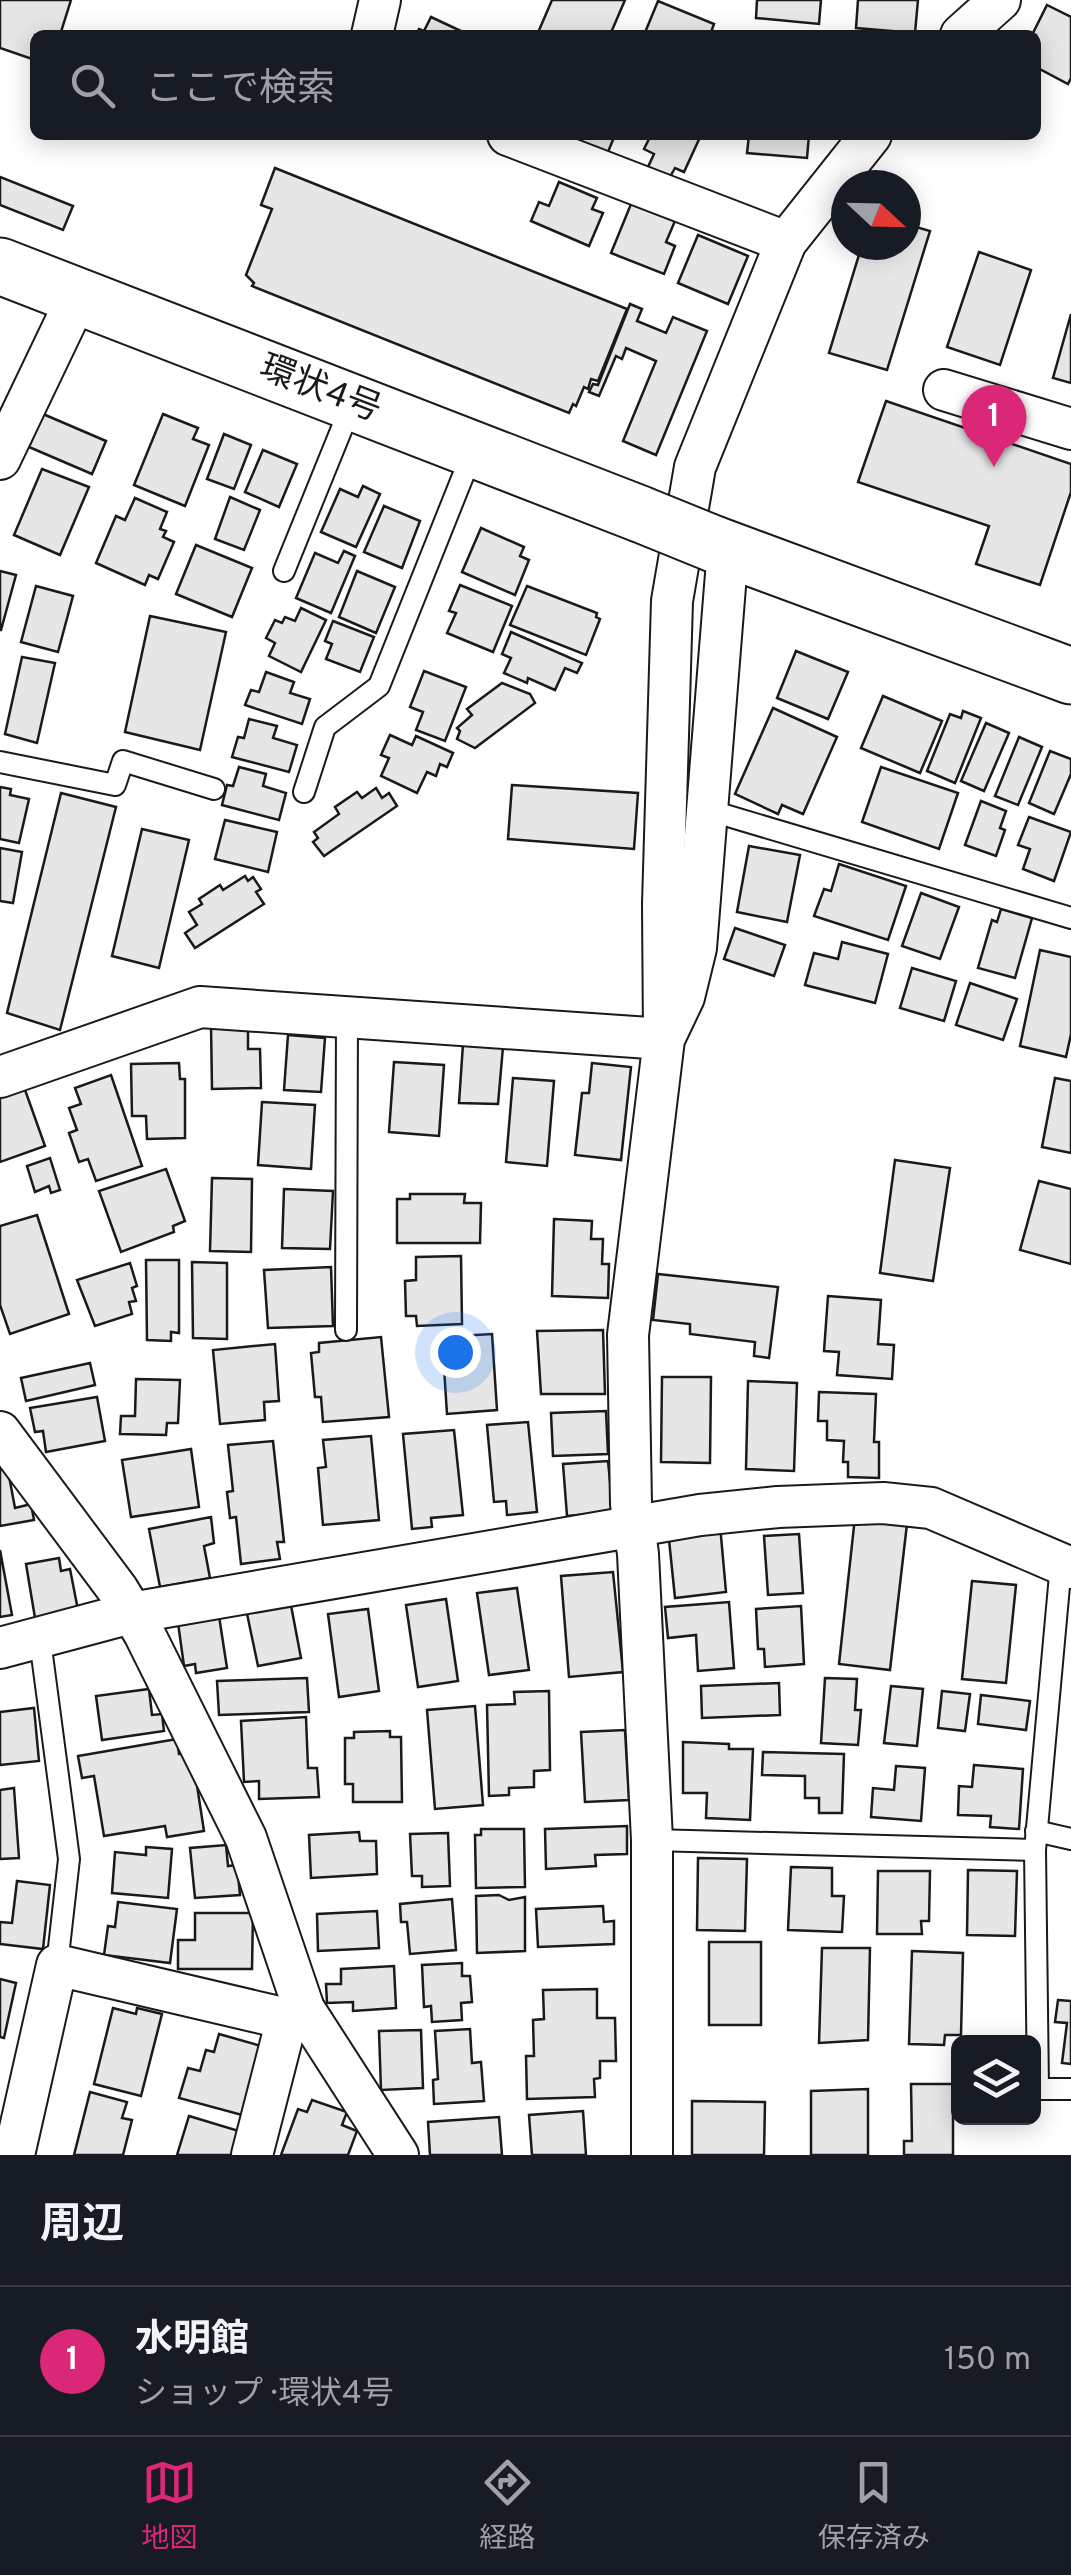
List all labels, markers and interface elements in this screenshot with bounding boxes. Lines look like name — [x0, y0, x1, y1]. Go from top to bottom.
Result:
search box — [30, 30, 1041, 140]
icon: search — [65, 58, 120, 113]
text: ここで検索 — [145, 66, 335, 115]
north arrow — [831, 170, 921, 260]
street label: 環状4号 — [253, 347, 387, 433]
pin: 1 — [962, 384, 1026, 467]
your location — [430, 1327, 481, 1378]
map controls — [951, 2035, 1041, 2125]
button: layers — [951, 2035, 1041, 2125]
text: 周辺 — [40, 2200, 124, 2253]
text: 水明館 — [135, 2317, 249, 2366]
text: 1 — [66, 2341, 79, 2381]
text: 150 m — [944, 2341, 1031, 2381]
text: ショップ · 環状4号 — [135, 2375, 394, 2415]
tab: 地図 — [141, 2455, 197, 2558]
tab: 経路 — [479, 2455, 536, 2558]
tab: 保存済み — [818, 2455, 930, 2558]

